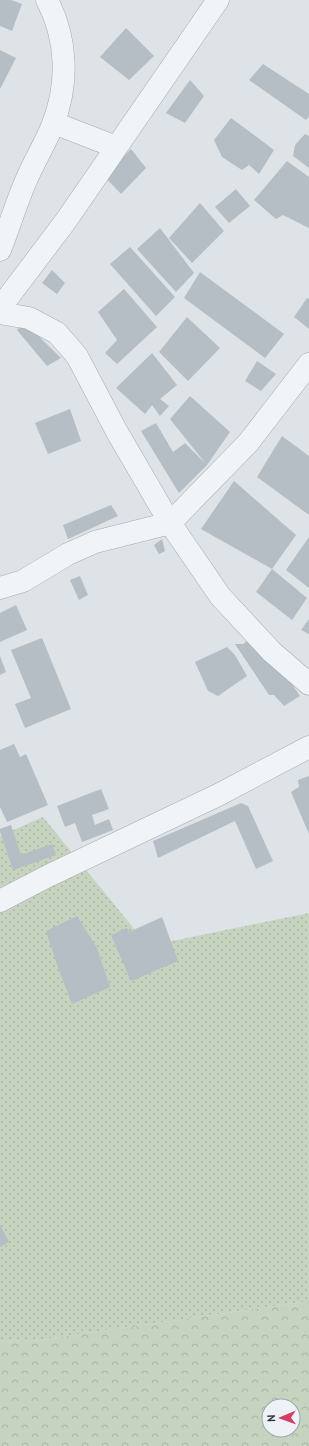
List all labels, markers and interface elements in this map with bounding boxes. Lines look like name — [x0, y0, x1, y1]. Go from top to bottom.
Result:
north arrow — [261, 1398, 301, 1438]
text: N — [264, 1414, 278, 1422]

